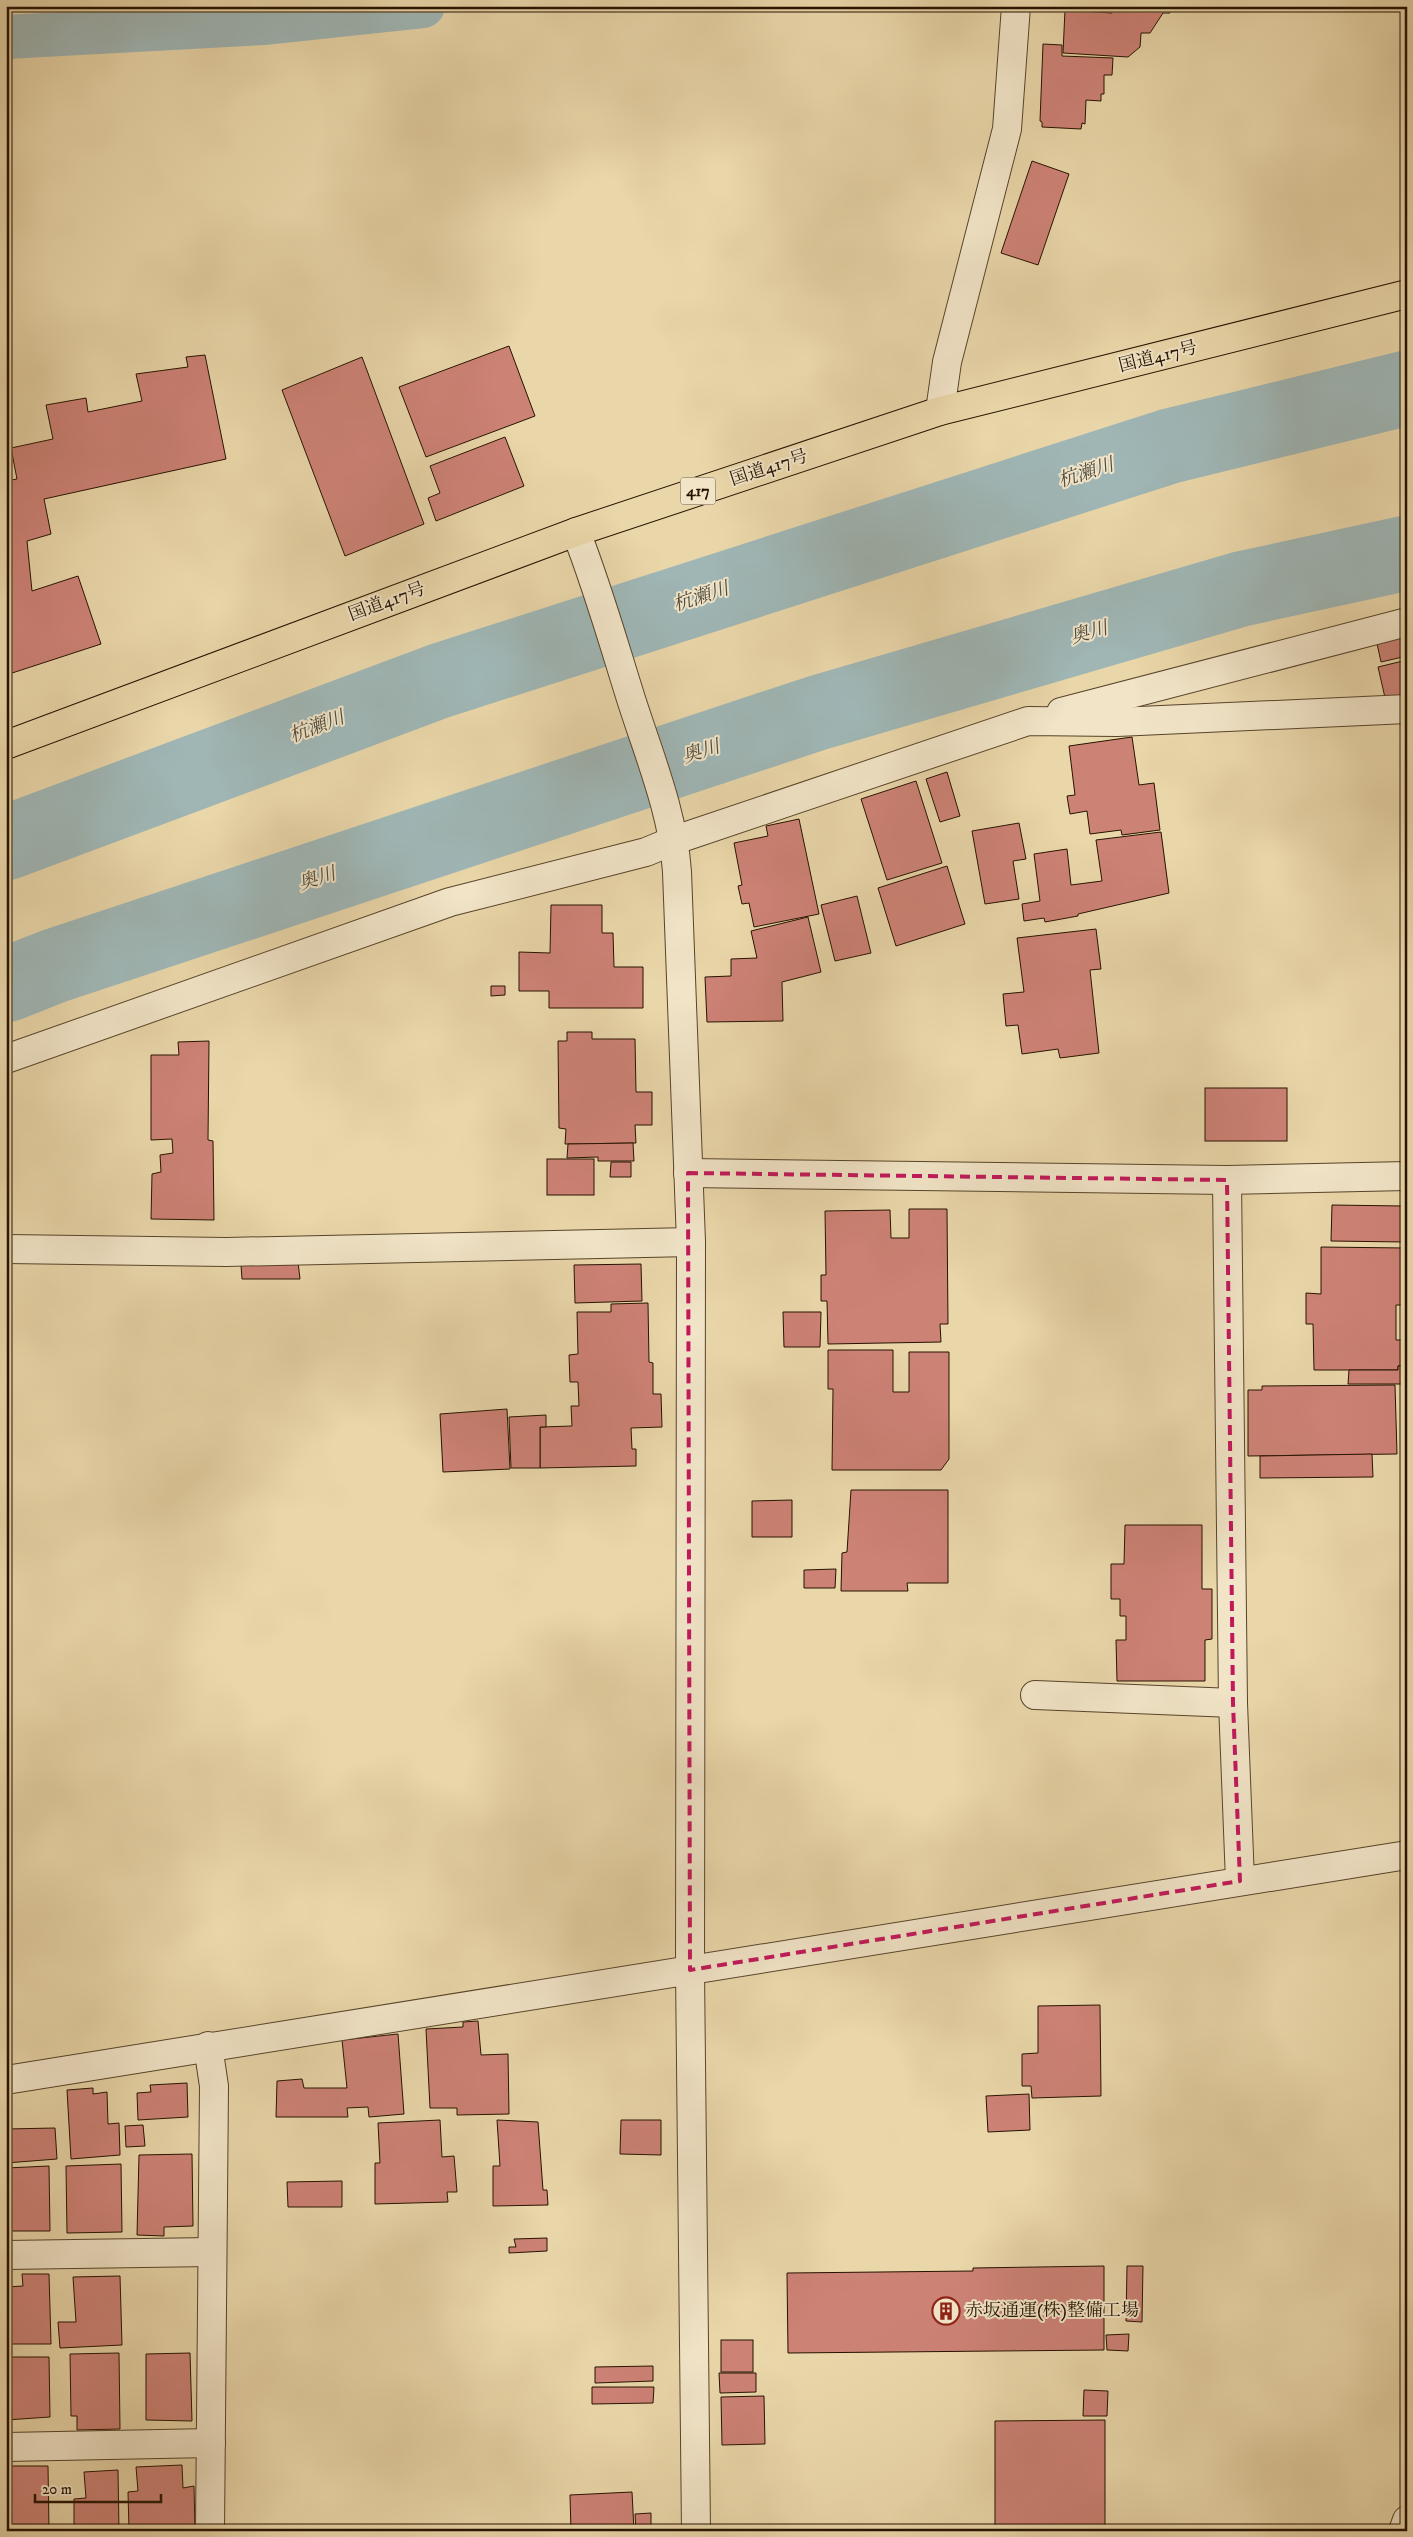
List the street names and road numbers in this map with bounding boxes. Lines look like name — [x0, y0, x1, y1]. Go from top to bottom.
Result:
street label: 国道417号 — [1116, 337, 1200, 377]
street label: 国道417号 — [727, 445, 811, 491]
road number: 417 — [680, 478, 716, 504]
street label: 国道417号 — [345, 578, 429, 626]

